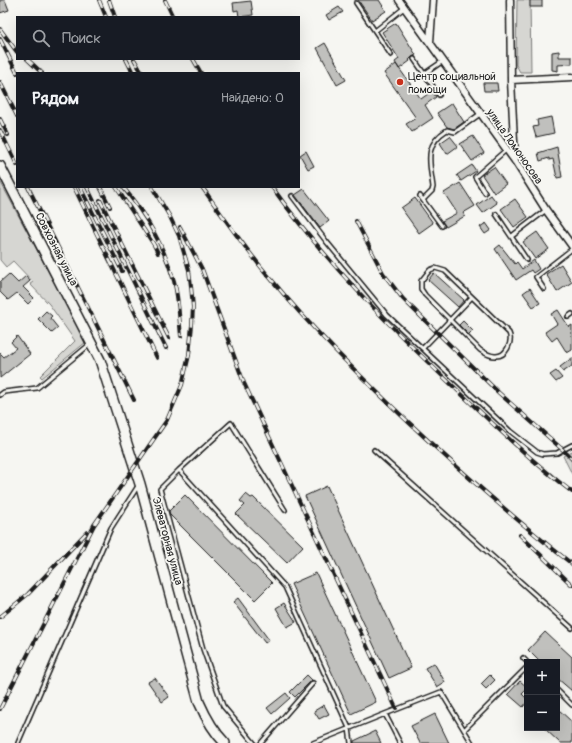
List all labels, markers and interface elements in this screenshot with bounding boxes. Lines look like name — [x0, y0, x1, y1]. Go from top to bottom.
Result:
search box — [16, 16, 300, 60]
icon: search — [30, 27, 52, 49]
text: Поиск — [62, 29, 101, 48]
place label: Центр социальной помощи — [408, 70, 496, 96]
marker: Центр социальной помощи — [395, 77, 405, 87]
text: Рядом — [32, 88, 79, 109]
text: Найдено: 0 — [221, 90, 284, 106]
street label: улица Ломоносова — [483, 105, 545, 186]
street label: Совхозная улица — [33, 210, 81, 288]
street label: Элеваторная улица — [150, 496, 186, 587]
map controls — [524, 659, 560, 731]
button: + — [524, 659, 560, 695]
button: − — [524, 695, 560, 731]

